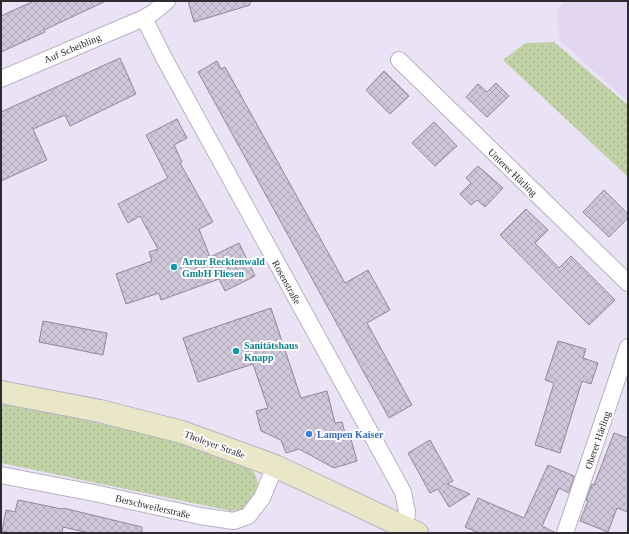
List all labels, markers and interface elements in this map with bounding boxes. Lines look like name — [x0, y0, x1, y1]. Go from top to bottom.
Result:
street label: Auf Scheibling — [42, 32, 102, 65]
street label: Unterer Härling — [486, 146, 539, 198]
place label: Artur Recktenwald GmbH Fliesen — [182, 256, 265, 279]
street label: Rosenstraße — [270, 258, 303, 307]
marker: Artur Recktenwald GmbH Fliesen — [169, 262, 179, 272]
place label: Sanitätshaus Knapp — [244, 340, 299, 363]
marker: Sanitätshaus Knapp — [231, 346, 241, 356]
street label: Oberer Härling — [582, 410, 613, 471]
street label: Tholeyer Straße — [183, 428, 247, 461]
marker: Lampen Kaiser — [304, 429, 314, 439]
place label: Lampen Kaiser — [317, 429, 384, 440]
street label: Berschweilerstraße — [114, 493, 192, 521]

